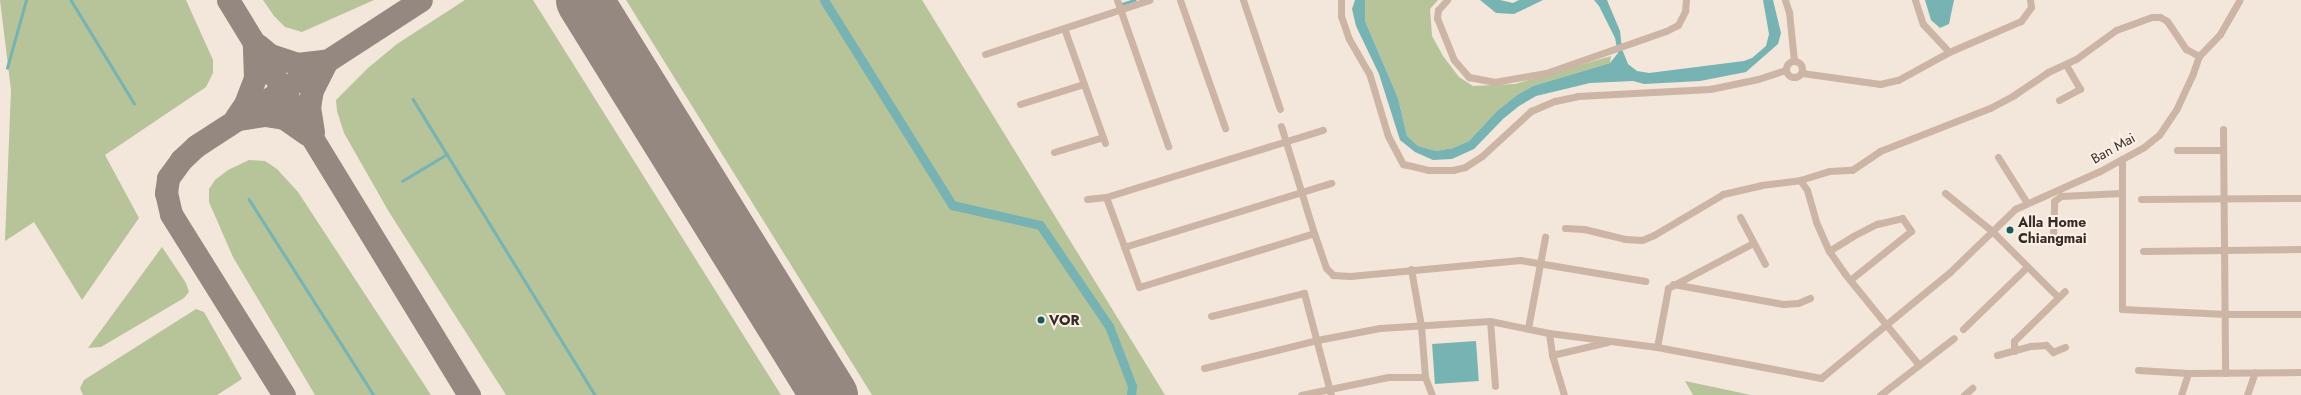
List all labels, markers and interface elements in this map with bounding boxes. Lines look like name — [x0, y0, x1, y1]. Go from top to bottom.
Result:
street label: Ban Mai — [2088, 129, 2138, 167]
place label: Alla Home Chiangmai — [2018, 214, 2087, 246]
marker: Alla Home Chiangmai — [2005, 225, 2015, 235]
place label: VOR — [1049, 312, 1080, 328]
marker: VOR — [1036, 315, 1046, 325]

